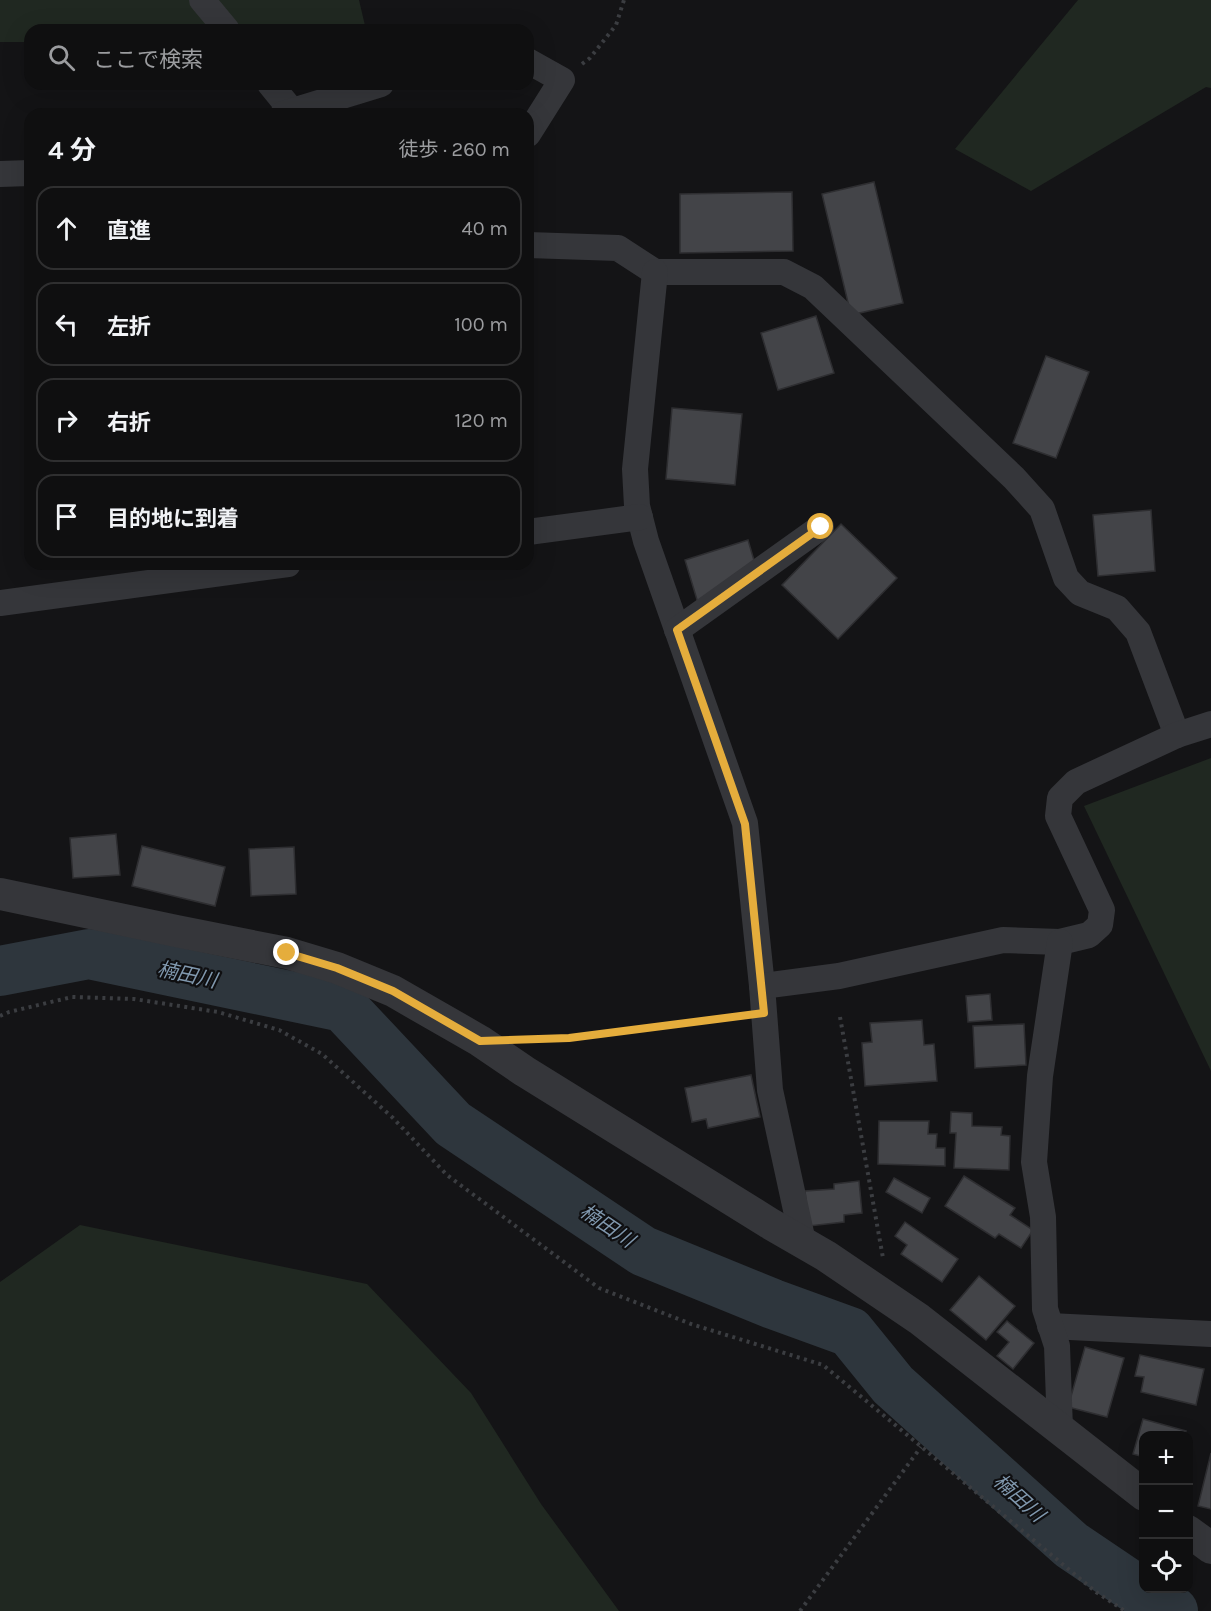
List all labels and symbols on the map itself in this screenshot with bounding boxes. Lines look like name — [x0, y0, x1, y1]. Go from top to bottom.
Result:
route start — [807, 513, 833, 539]
route end — [273, 939, 299, 965]
water label: 楠田川 — [155, 958, 221, 993]
water label: 楠田川 — [576, 1200, 640, 1253]
water label: 楠田川 — [989, 1469, 1050, 1528]

